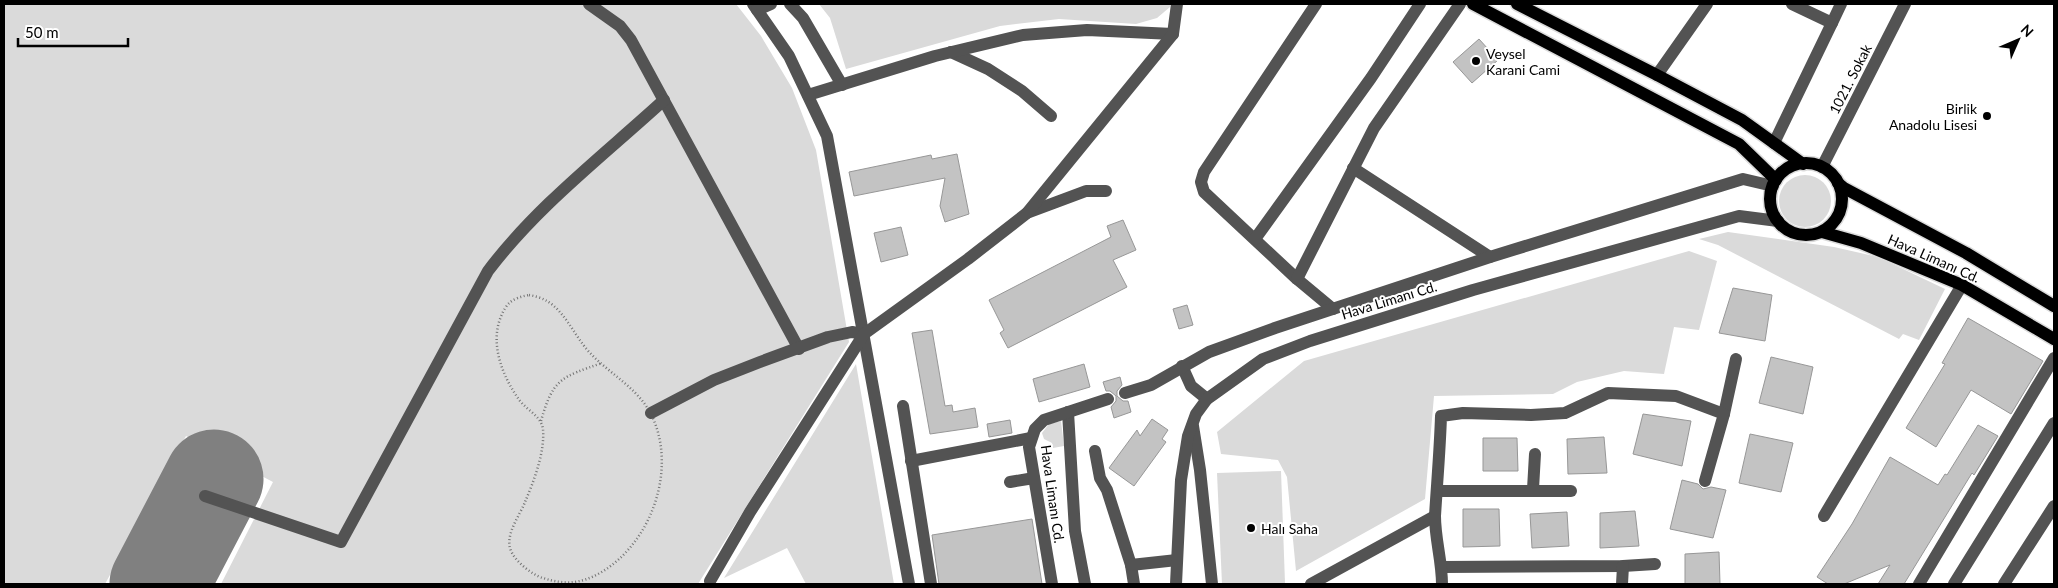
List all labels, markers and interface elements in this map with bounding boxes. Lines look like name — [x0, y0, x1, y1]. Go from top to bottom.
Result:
scale bar — [18, 15, 128, 47]
north arrow — [1993, 15, 2043, 65]
text: N — [2018, 21, 2037, 40]
text: 50 m — [25, 23, 59, 41]
street label: 1021. Sokak — [1825, 40, 1875, 117]
place label: Veysel Karani Cami — [1486, 45, 1560, 78]
marker: Veysel Karani Cami — [1470, 55, 1482, 67]
place label: Birlik Anadolu Lisesi — [1889, 100, 1978, 133]
marker: Birlik Anadolu Lisesi — [1981, 110, 1993, 122]
street label: Hava Limanı Cd. — [1885, 230, 1983, 286]
street label: Hava Limanı Cd. — [1339, 277, 1439, 323]
street label: Hava Limanı Cd. — [1038, 444, 1068, 544]
place label: Halı Saha — [1261, 520, 1318, 537]
marker: Halı Saha — [1245, 522, 1257, 534]

